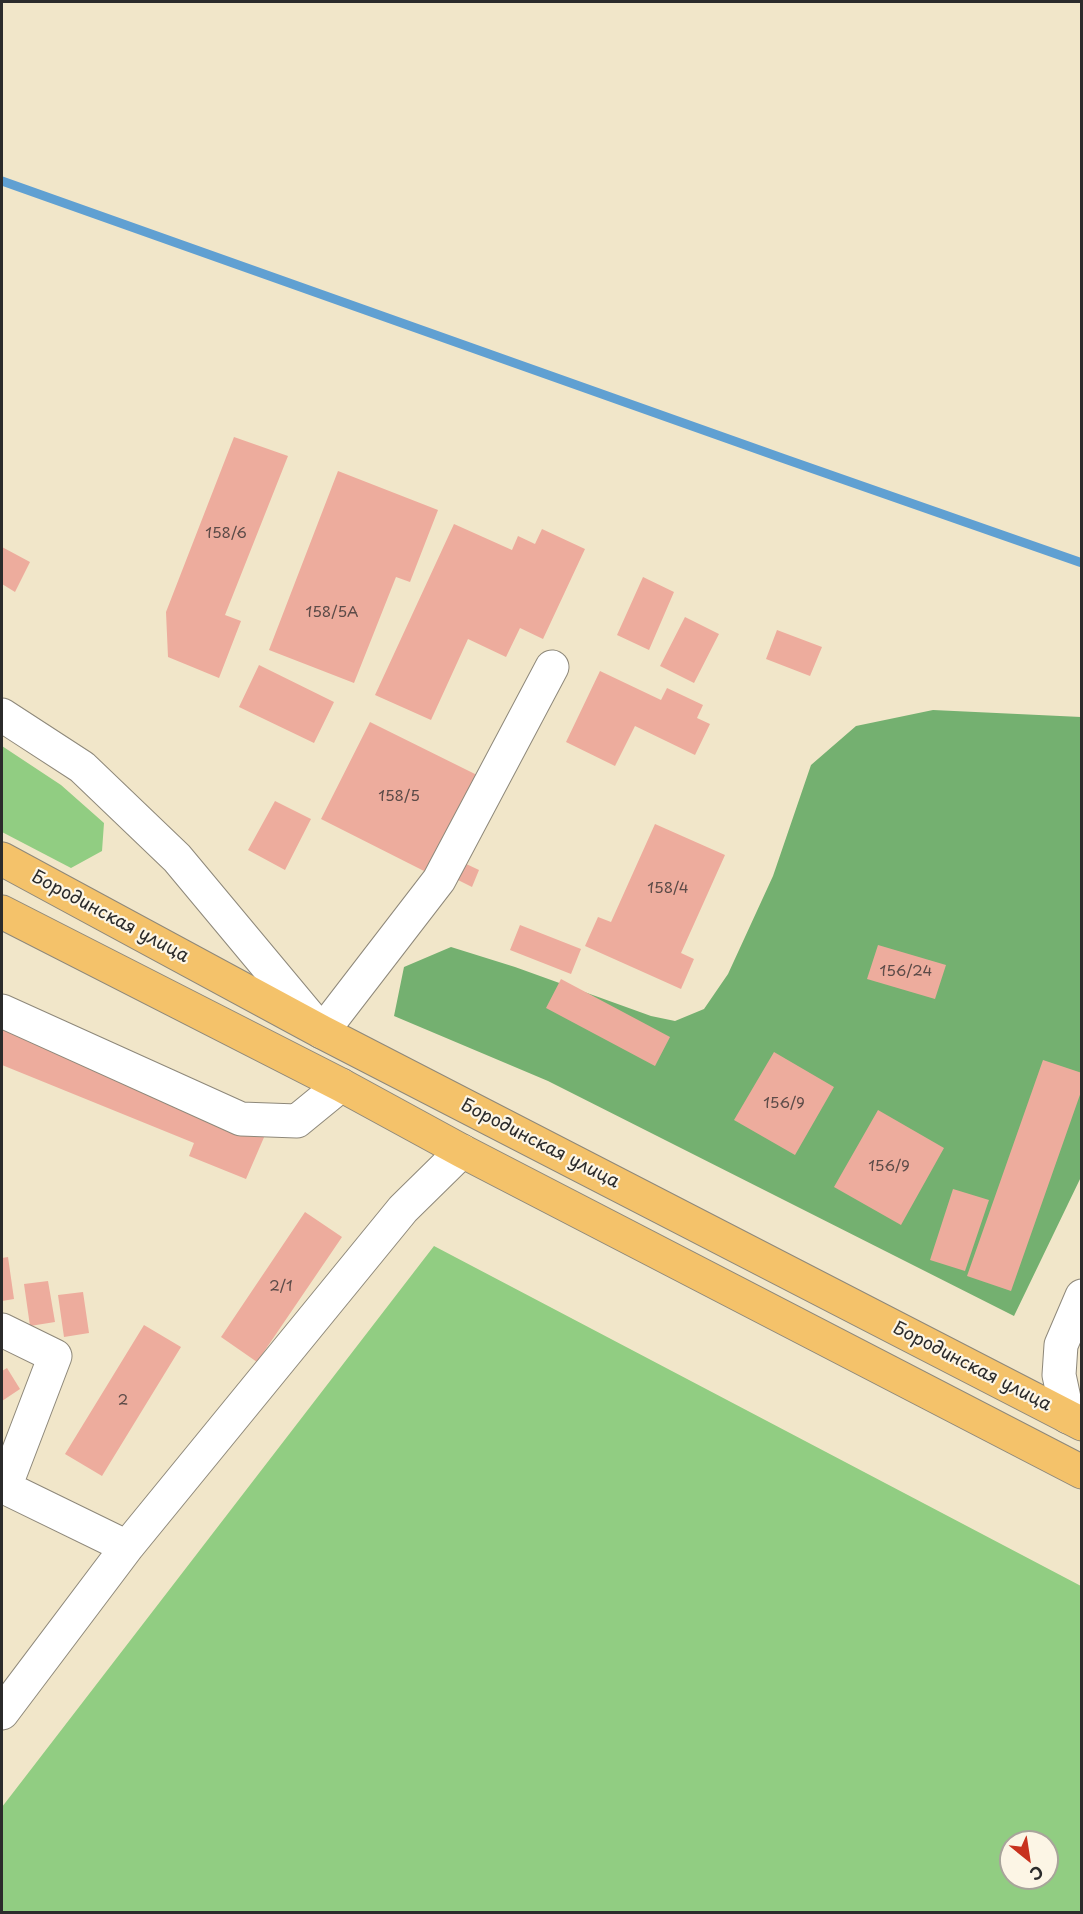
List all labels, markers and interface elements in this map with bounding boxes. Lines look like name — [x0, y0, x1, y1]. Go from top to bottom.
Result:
house number: 158/6 — [205, 525, 247, 543]
house number: 158/5А — [305, 604, 359, 622]
house number: 158/5 — [378, 788, 420, 806]
street label: Бородинская улица — [28, 866, 192, 968]
house number: 158/4 — [647, 880, 689, 898]
house number: 156/24 — [880, 963, 932, 981]
street label: Бородинская улица — [457, 1095, 623, 1193]
house number: 156/9 — [763, 1095, 805, 1113]
house number: 156/9 — [868, 1158, 910, 1176]
house number: 2/1 — [269, 1278, 293, 1296]
street label: Бородинская улица — [889, 1318, 1055, 1416]
house number: 2 — [118, 1392, 128, 1410]
north arrow — [999, 1830, 1059, 1890]
text: С — [1026, 1860, 1048, 1887]

